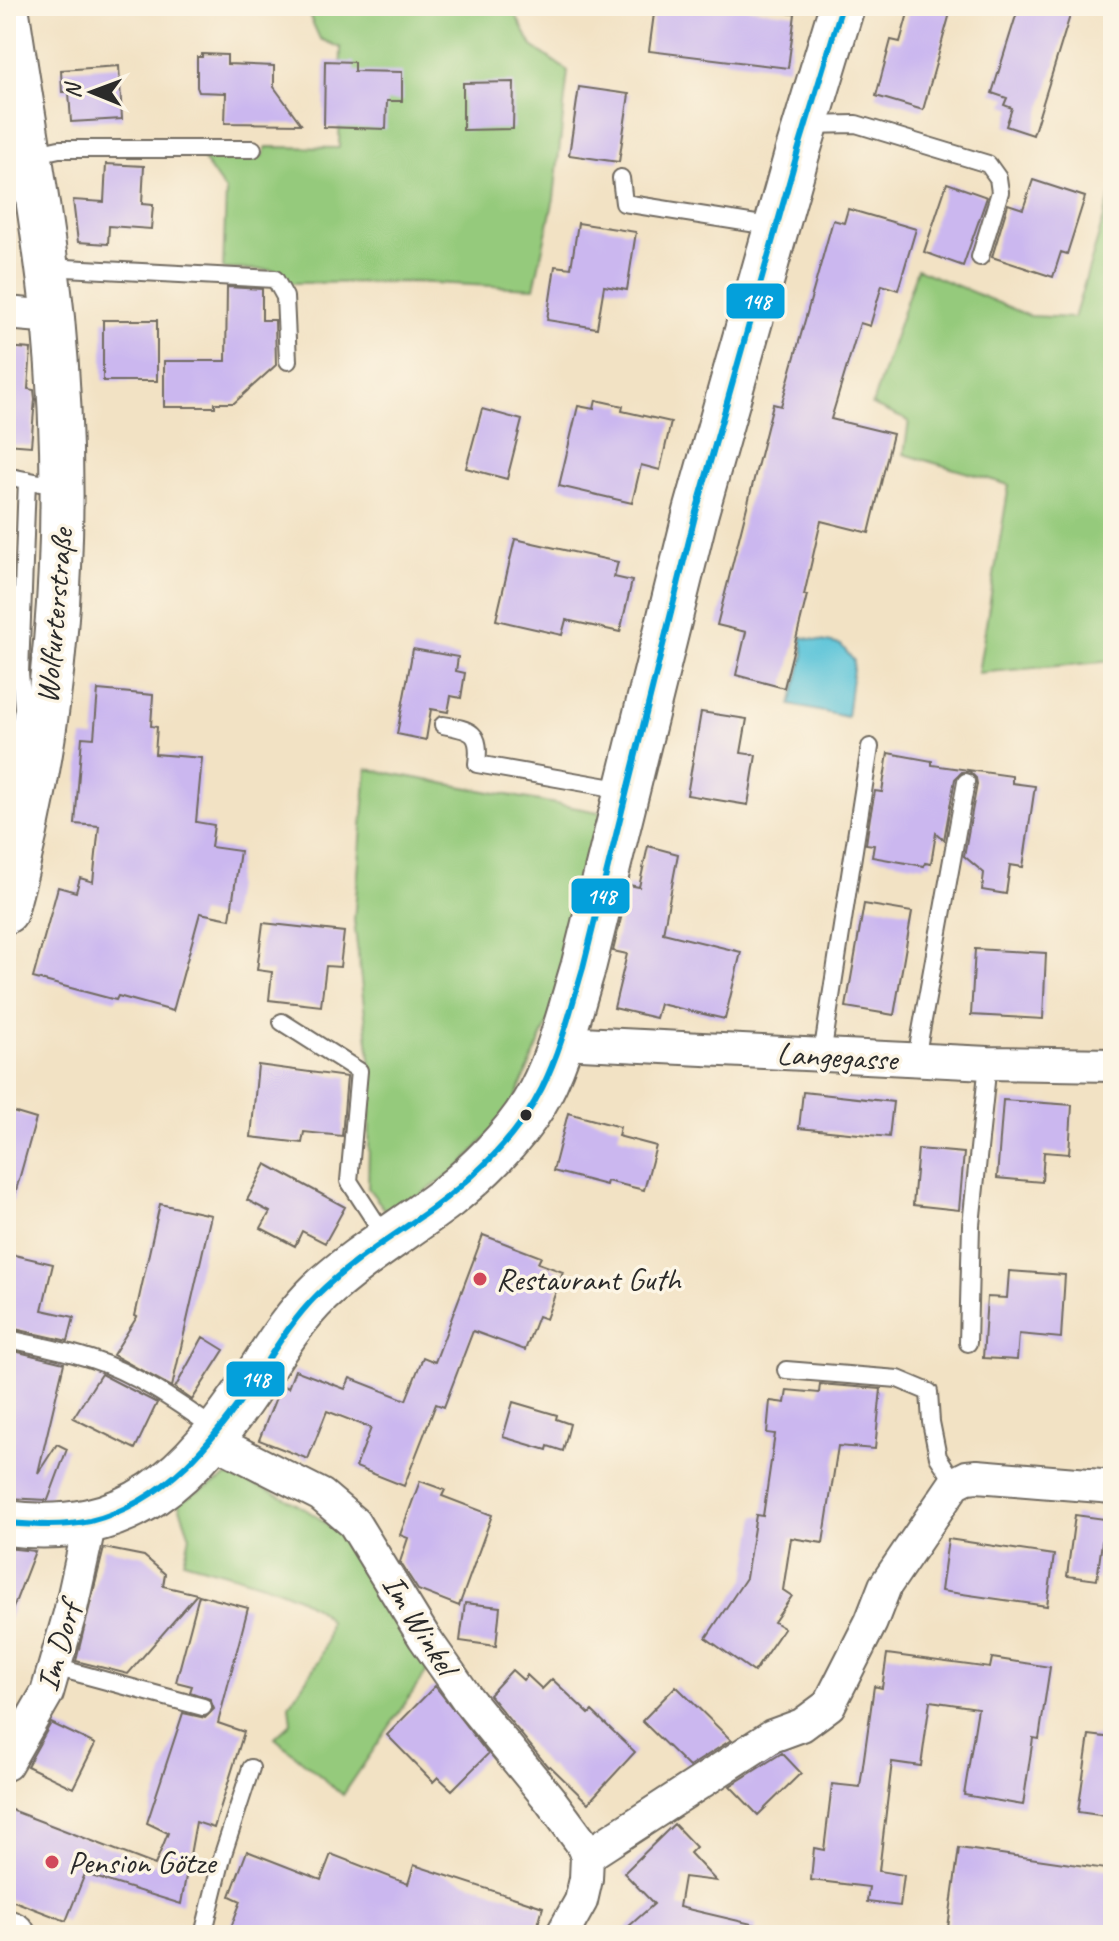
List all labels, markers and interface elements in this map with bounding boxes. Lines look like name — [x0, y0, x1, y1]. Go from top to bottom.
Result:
north arrow — [52, 52, 132, 132]
text: N — [59, 81, 87, 99]
line badge: 148 — [725, 282, 786, 320]
text: 148 — [741, 288, 774, 316]
street label: Wolfurterstraße — [26, 524, 83, 705]
line badge: 148 — [570, 877, 631, 915]
text: 148 — [586, 883, 619, 911]
street label: Langegasse — [776, 1033, 901, 1080]
unlabelled marker — [518, 1107, 534, 1123]
place label: Restaurant Guth — [496, 1259, 683, 1300]
marker: Restaurant Guth — [471, 1270, 489, 1288]
line badge: 148 — [225, 1360, 286, 1398]
text: 148 — [240, 1366, 273, 1394]
street label: Im Winkel — [373, 1567, 469, 1687]
street label: Im Dorf — [26, 1591, 93, 1696]
place label: Pension Götze — [68, 1842, 218, 1883]
marker: Pension Götze — [43, 1853, 61, 1871]

